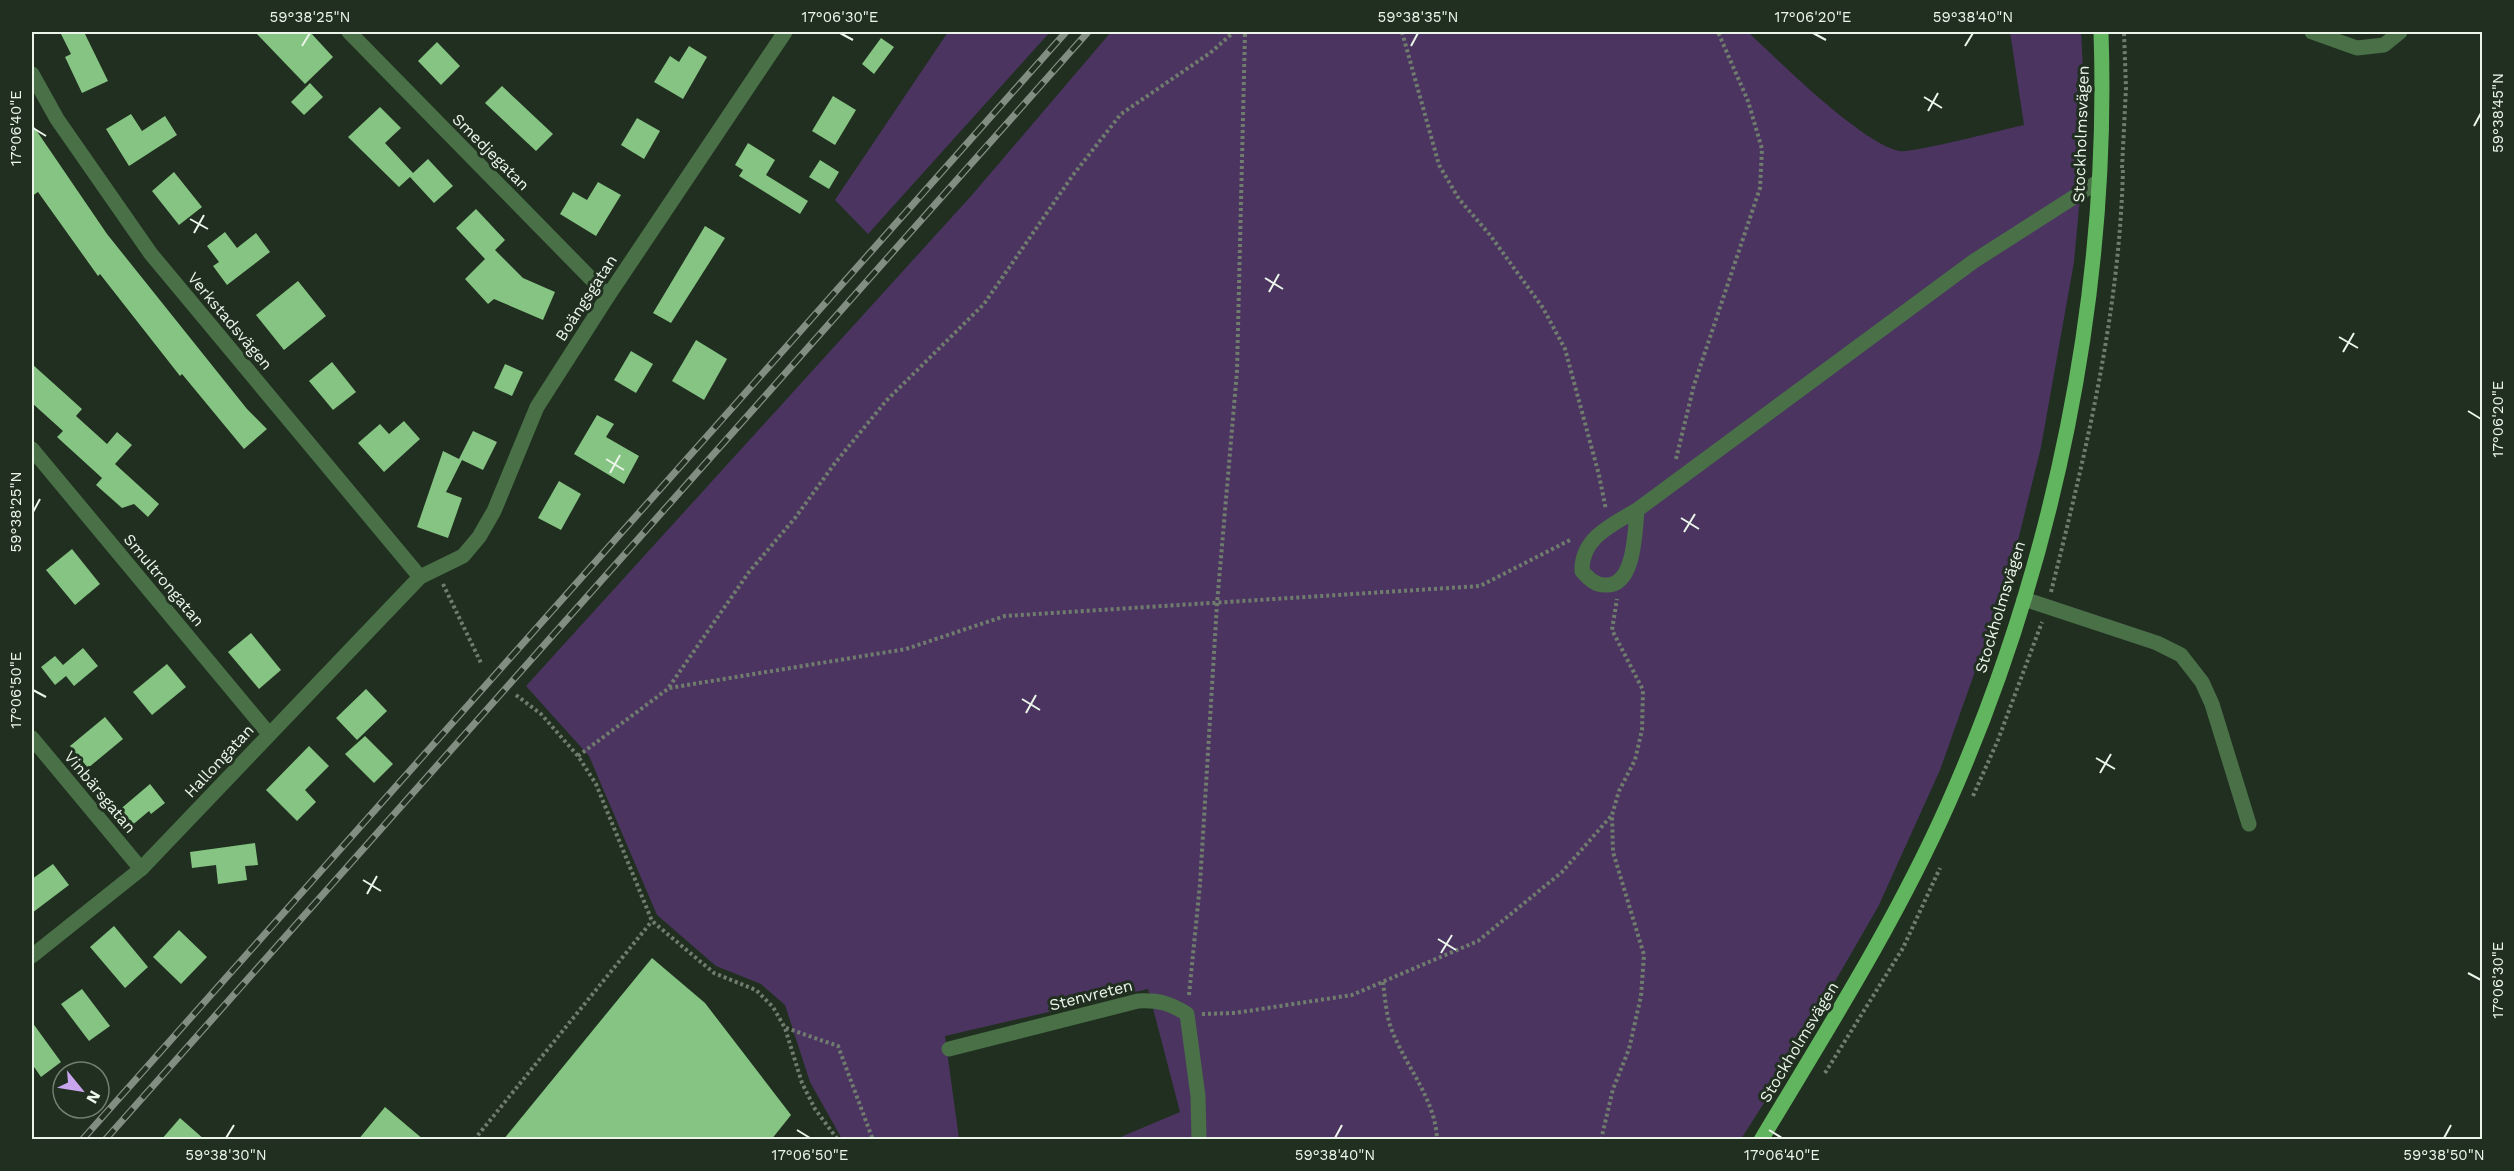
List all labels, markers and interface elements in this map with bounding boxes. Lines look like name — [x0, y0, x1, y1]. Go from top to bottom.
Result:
text: 59°38'25"N — [270, 8, 350, 26]
text: 17°06'30"E — [802, 8, 878, 26]
text: 59°38'35"N — [1378, 8, 1458, 26]
text: 17°06'20"E — [1775, 8, 1851, 26]
text: 59°38'40"N — [1933, 8, 2013, 26]
street label: Stockholmsvägen — [2069, 65, 2093, 203]
text: 59°38'45"N — [2489, 73, 2507, 153]
text: 17°06'40"E — [7, 90, 25, 166]
street label: Smedjegatan — [449, 110, 533, 194]
street label: Boängsgatan — [551, 251, 621, 345]
street label: Verkstadsvägen — [184, 268, 276, 374]
text: 17°06'20"E — [2489, 381, 2507, 457]
text: 59°38'25"N — [7, 472, 25, 552]
street label: Smultrongatan — [120, 530, 208, 630]
street label: Stockholmsvägen — [1971, 539, 2029, 675]
text: 17°06'50"E — [7, 652, 25, 728]
street label: Hallongatan — [180, 721, 258, 801]
street label: Vinbärsgatan — [60, 747, 140, 837]
text: 17°06'30"E — [2489, 942, 2507, 1018]
street label: Stenvreten — [1047, 975, 1135, 1015]
street label: Stockholmsvägen — [1756, 978, 1842, 1106]
north arrow — [51, 1060, 111, 1120]
text: N — [82, 1087, 105, 1107]
text: 59°38'30"N — [185, 1146, 267, 1164]
text: 17°06'50"E — [772, 1146, 848, 1164]
text: 59°38'40"N — [1295, 1146, 1375, 1164]
text: 17°06'40"E — [1744, 1146, 1820, 1164]
text: 59°38'50"N — [2403, 1146, 2485, 1164]

